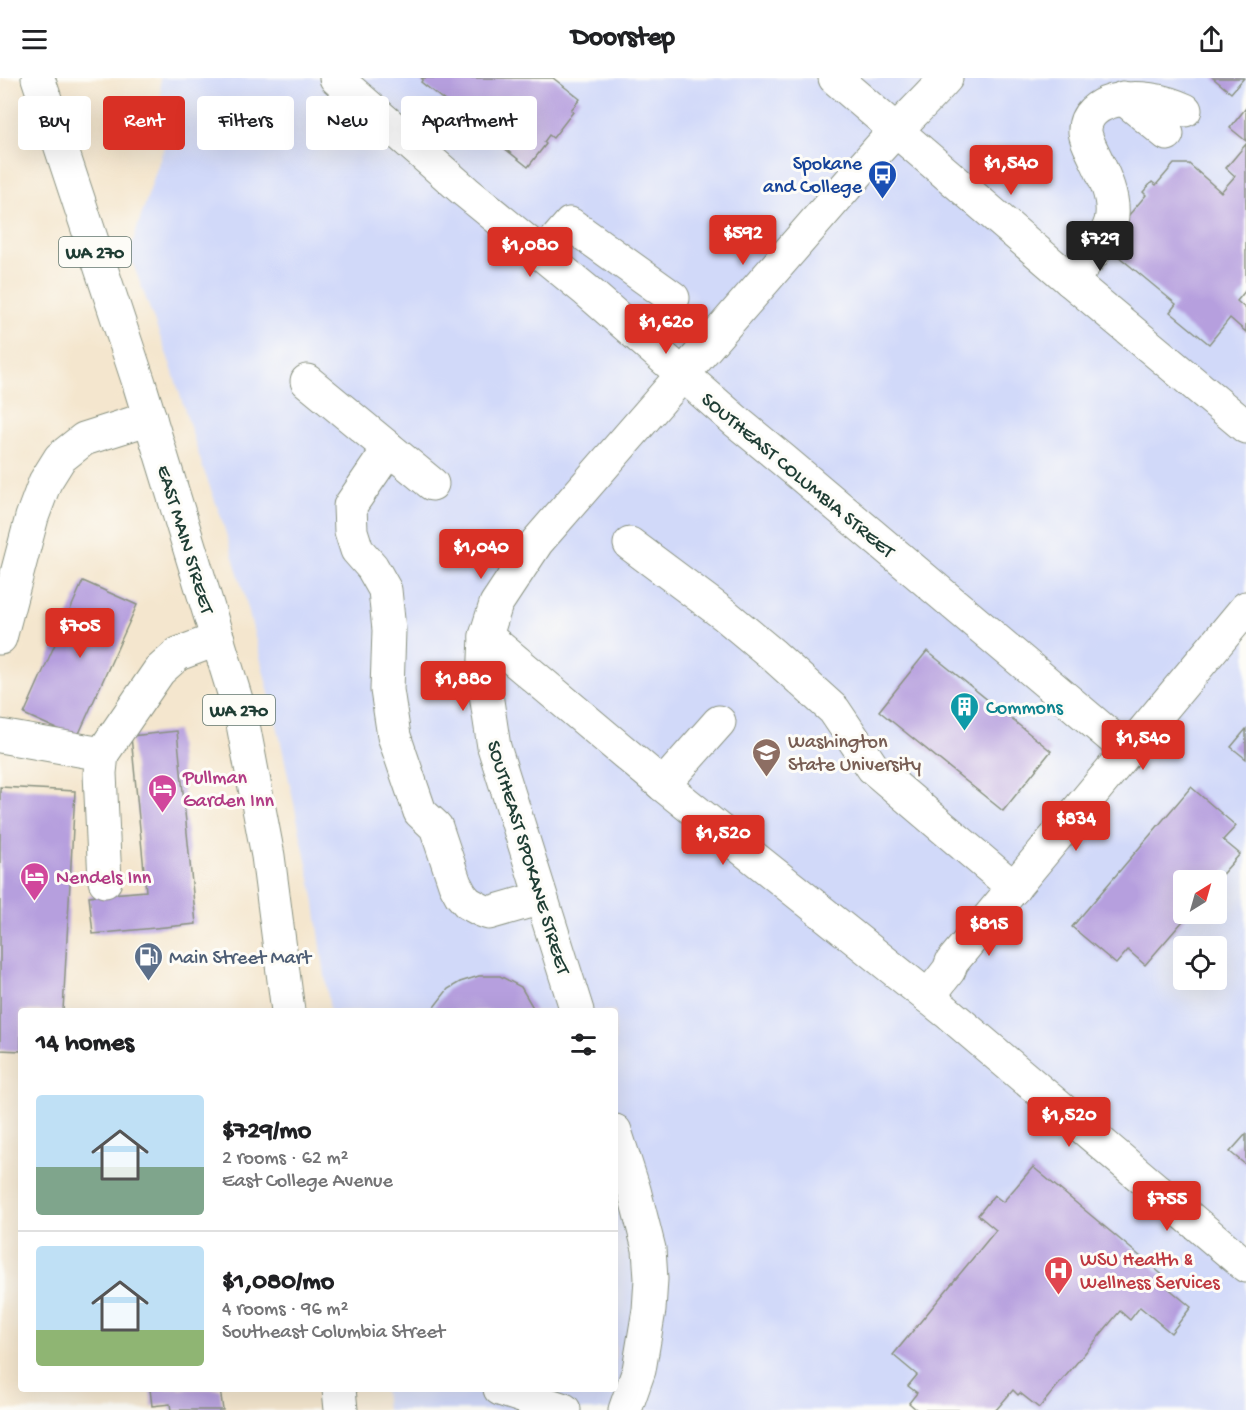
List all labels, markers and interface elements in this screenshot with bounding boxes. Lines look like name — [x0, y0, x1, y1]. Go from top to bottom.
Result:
icon: menu — [18, 23, 51, 56]
text: Doorstep — [571, 23, 675, 55]
icon: share — [1195, 23, 1228, 56]
chip: Buy — [18, 96, 91, 150]
chip: Rent — [103, 96, 185, 150]
chip: Filters — [197, 96, 294, 150]
chip: New — [306, 96, 389, 150]
chip: Apartment — [401, 96, 537, 150]
pin: $1,540 — [962, 145, 1060, 196]
text: $1,540 — [984, 153, 1038, 176]
place label: Spokane and College — [763, 154, 863, 200]
bus stop icon: Spokane and College — [867, 158, 899, 200]
pin: $592 — [707, 215, 779, 266]
pin: $729 — [1064, 221, 1136, 272]
text: $592 — [723, 223, 763, 246]
pin: $1,080 — [481, 227, 579, 278]
text: $729 — [1080, 229, 1120, 252]
text: $1,080 — [501, 235, 559, 258]
road number: WA 270 — [59, 237, 131, 267]
pin: $1,620 — [617, 304, 715, 355]
text: $1,620 — [639, 312, 693, 335]
street label: SOUTHEAST COLUMBIA STREET — [695, 389, 899, 565]
street label: EAST MAIN STREET — [150, 463, 218, 618]
pin: $1,040 — [432, 529, 530, 580]
text: $1,040 — [453, 537, 509, 560]
pin: $705 — [44, 608, 116, 659]
text: $705 — [59, 616, 101, 639]
pin: $1,880 — [414, 661, 512, 712]
text: $1,880 — [435, 669, 491, 692]
building icon: Commons — [949, 690, 981, 732]
road number: WA 270 — [203, 695, 275, 725]
place label: Commons — [986, 698, 1064, 721]
pin: $1,540 — [1094, 720, 1192, 771]
text: $1,540 — [1116, 728, 1170, 751]
place label: Washington State University — [788, 732, 921, 778]
school or university icon: Washington State University — [751, 736, 783, 778]
street label: SOUTHEAST SPOKANE STREET — [480, 738, 574, 979]
place label: Pullman Garden Inn — [182, 768, 274, 814]
hotel icon: Pullman Garden Inn — [146, 772, 178, 814]
pin: $834 — [1040, 801, 1112, 852]
text: $834 — [1056, 809, 1096, 832]
pin: $1,520 — [674, 815, 772, 866]
text: $1,520 — [695, 823, 751, 846]
hotel icon: Nendels Inn — [19, 860, 51, 902]
place label: Nendels Inn — [56, 868, 152, 891]
north arrow — [1173, 870, 1227, 924]
map controls — [1173, 870, 1227, 990]
pin: $815 — [953, 906, 1025, 957]
text: $815 — [970, 914, 1008, 937]
button: locate — [1173, 936, 1227, 990]
fuel station icon: Main Street Mart — [132, 940, 164, 982]
place label: Main Street Mart — [169, 948, 313, 971]
icon: filters — [567, 1028, 600, 1061]
text: 14 homes — [36, 1029, 134, 1060]
pin: $1,520 — [1020, 1097, 1118, 1148]
text: $1,520 — [1041, 1105, 1097, 1128]
text: $729/mo — [222, 1117, 311, 1148]
icon: home — [84, 1119, 156, 1191]
text: 2 rooms · 62 m² — [222, 1148, 349, 1171]
text: East College Avenue — [222, 1171, 393, 1194]
pin: $755 — [1131, 1181, 1203, 1232]
text: $755 — [1147, 1189, 1187, 1212]
place label: WSU Health & Wellness Services — [1080, 1250, 1220, 1296]
hospital icon: WSU Health & Wellness Services — [1043, 1254, 1075, 1296]
text: $1,080/mo — [222, 1268, 334, 1299]
icon: home — [84, 1270, 156, 1342]
text: 4 rooms · 96 m² — [222, 1299, 348, 1322]
text: Southeast Columbia Street — [222, 1322, 445, 1345]

